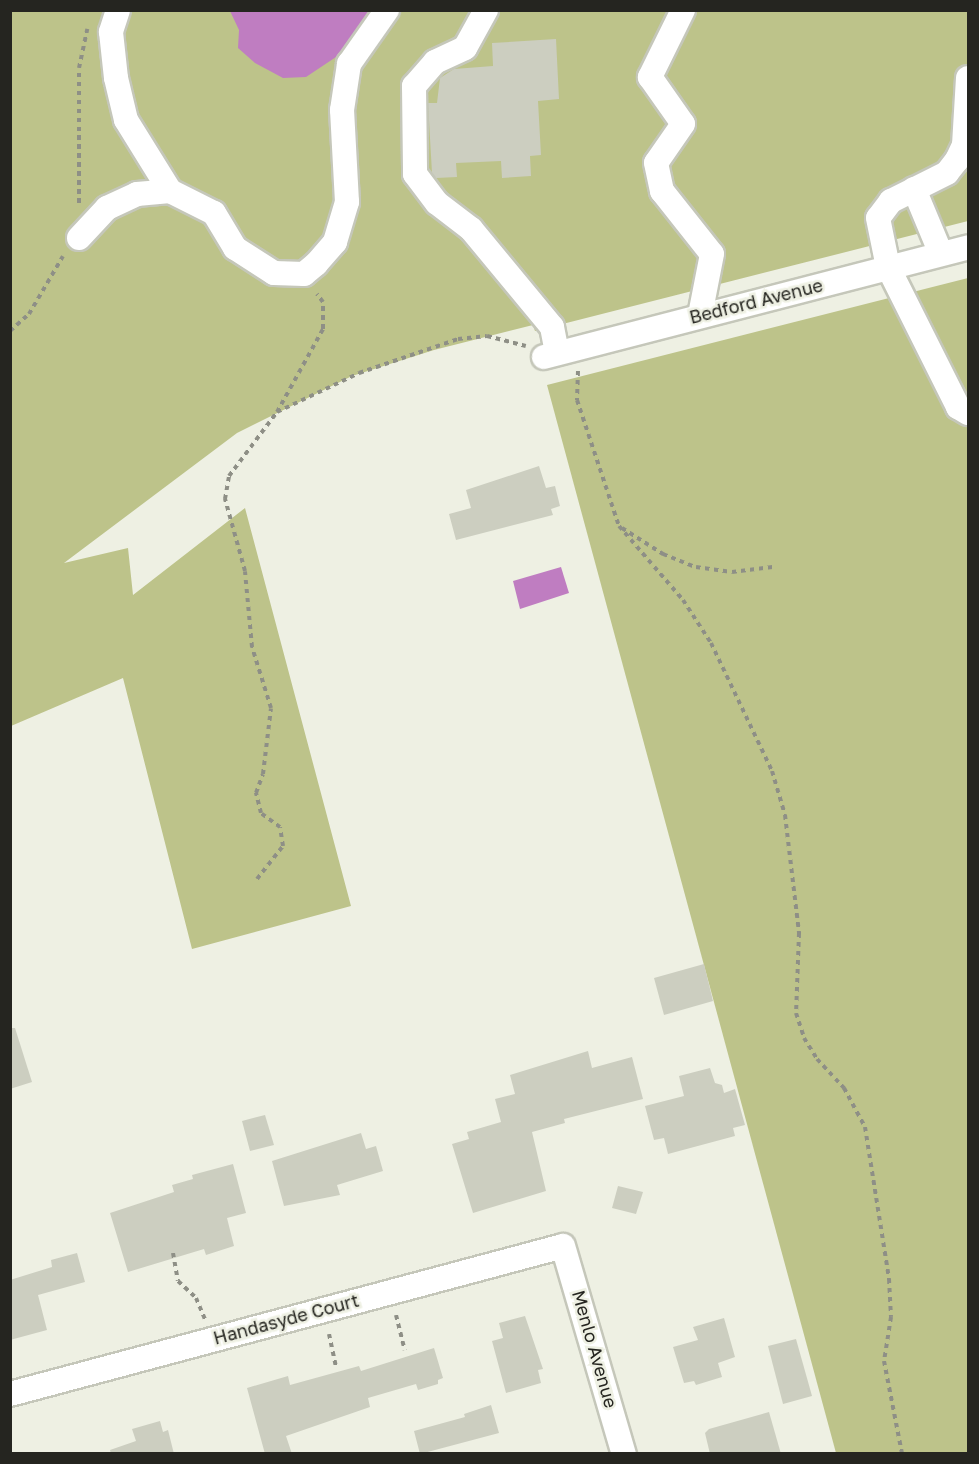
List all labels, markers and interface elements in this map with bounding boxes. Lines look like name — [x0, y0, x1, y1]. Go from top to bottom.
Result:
street label: Bedford Avenue — [687, 274, 825, 328]
street label: Menlo Avenue — [568, 1288, 622, 1410]
street label: Handasyde Court — [211, 1289, 361, 1349]

